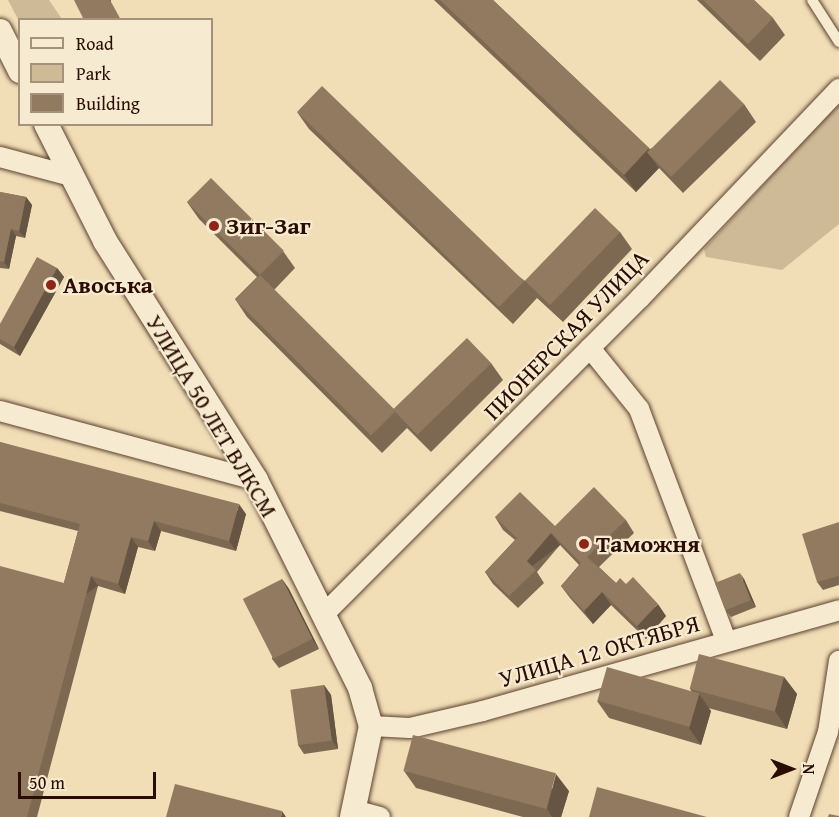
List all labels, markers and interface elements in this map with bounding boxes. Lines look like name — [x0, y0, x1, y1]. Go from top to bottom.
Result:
legend — [18, 18, 213, 126]
text: Road — [76, 30, 114, 57]
text: Park — [76, 60, 111, 87]
text: Building — [76, 90, 140, 117]
place label: Зиг-Заг — [226, 212, 310, 240]
marker: Зиг-Заг — [207, 219, 221, 233]
street label: ПИОНЕРСКАЯ УЛИЦА — [478, 244, 654, 426]
place label: Авоська — [63, 271, 153, 299]
marker: Авоська — [44, 278, 58, 292]
street label: УЛИЦА 50 ЛЕТ ВЛКСМ — [140, 309, 284, 523]
place label: Таможня — [596, 530, 700, 558]
marker: Таможня — [577, 537, 591, 551]
street label: УЛИЦА 12 ОКТЯБРЯ — [495, 609, 703, 693]
north arrow — [761, 739, 821, 799]
scale bar — [21, 760, 159, 798]
text: N — [797, 764, 821, 774]
text: 50 m — [29, 769, 65, 796]

